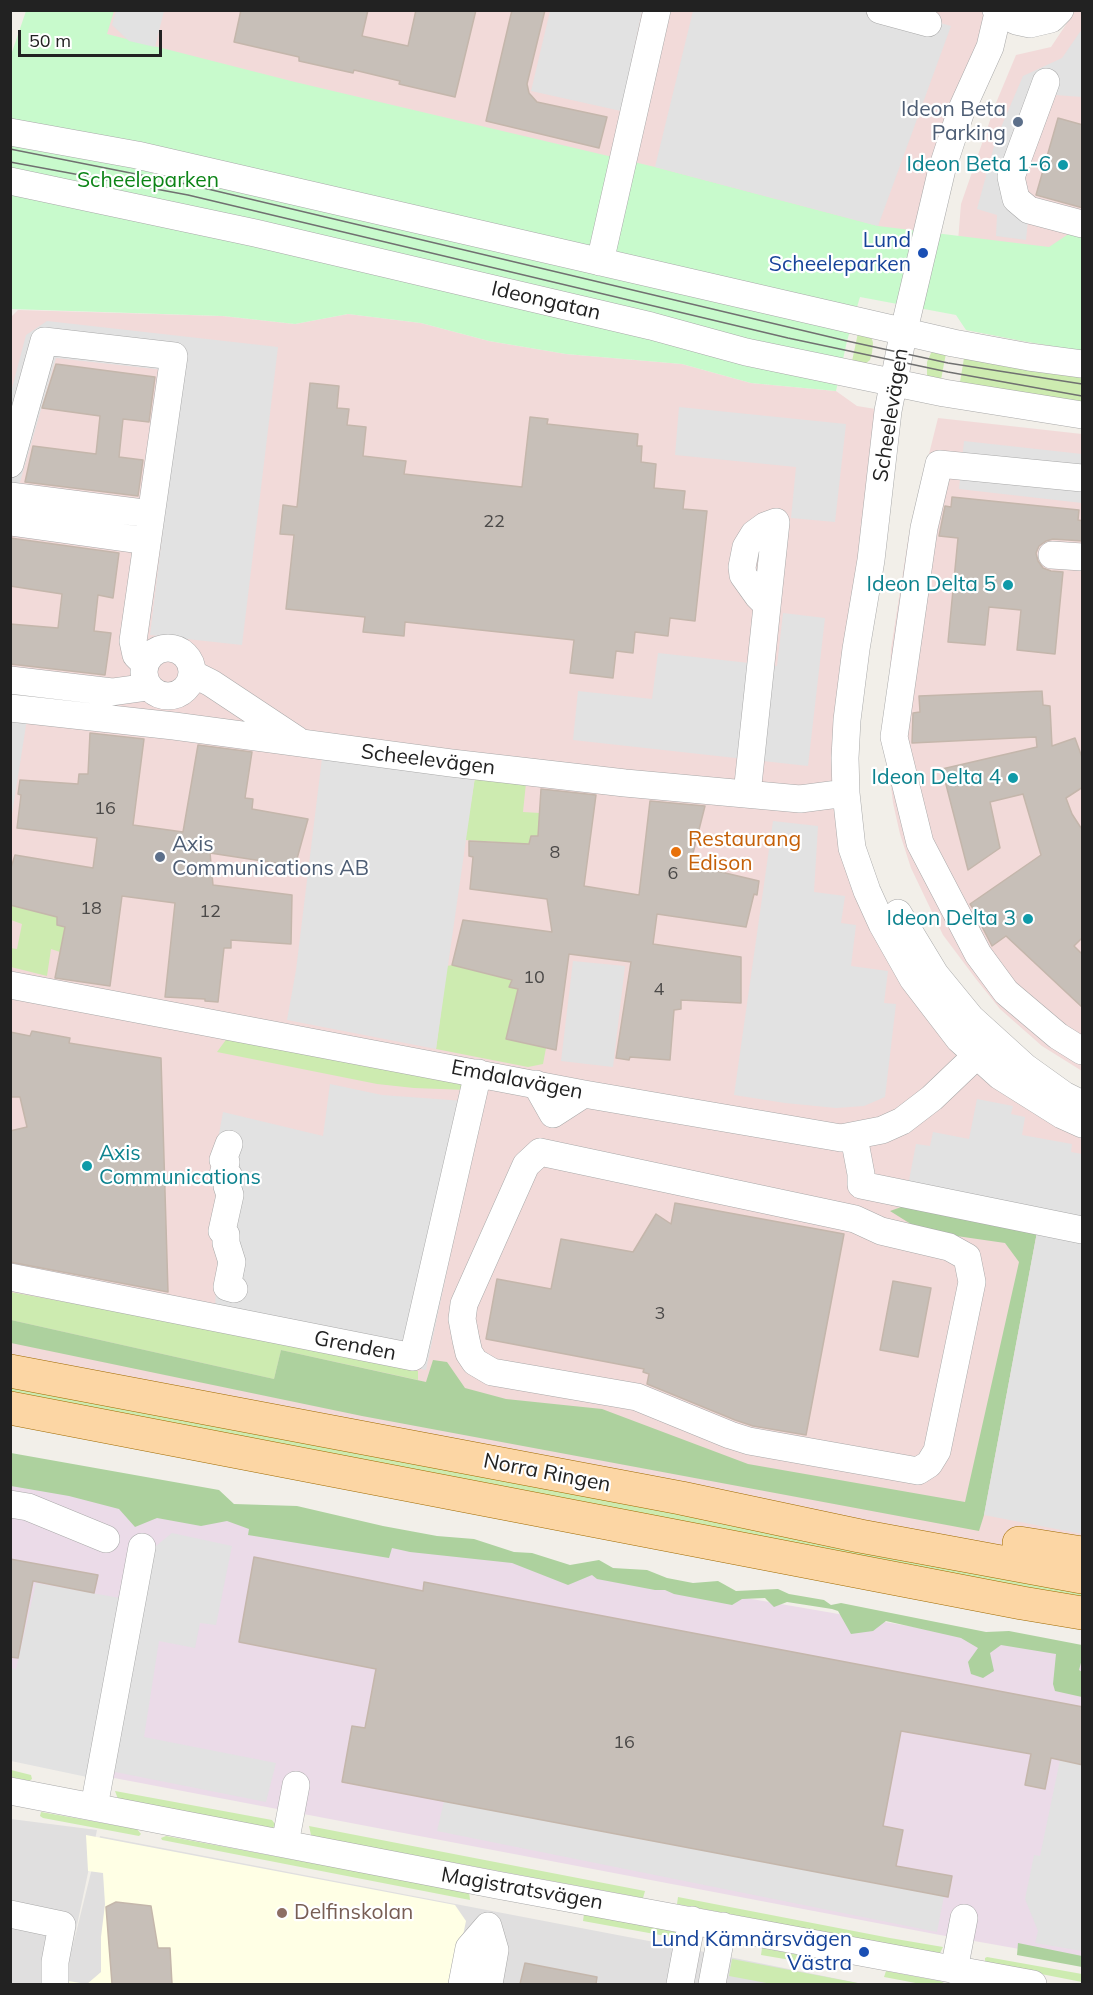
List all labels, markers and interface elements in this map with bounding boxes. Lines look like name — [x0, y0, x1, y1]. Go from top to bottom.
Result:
scale bar — [21, 18, 165, 56]
text: 50 m — [29, 29, 71, 52]
place label: Ideon Beta Parking — [901, 97, 1006, 147]
marker: Ideon Beta Parking — [1011, 115, 1025, 129]
place label: Ideon Beta 1-6 — [906, 152, 1051, 178]
marker: Ideon Beta 1-6 — [1056, 158, 1070, 172]
park label: Scheeleparken — [77, 168, 219, 194]
place label: Lund Scheeleparken — [769, 228, 911, 278]
marker: Lund Scheeleparken — [916, 246, 930, 260]
street label: Ideongatan — [489, 276, 603, 326]
street label: Scheelevägen — [868, 346, 914, 484]
house number: 22 — [483, 511, 505, 533]
place label: Ideon Delta 5 — [867, 572, 996, 598]
marker: Ideon Delta 5 — [1001, 578, 1015, 592]
street label: Scheelevägen — [359, 739, 497, 781]
place label: Ideon Delta 4 — [872, 765, 1001, 791]
marker: Ideon Delta 4 — [1006, 771, 1020, 785]
house number: 16 — [94, 798, 116, 820]
place label: Restaurang Edison — [688, 827, 801, 877]
place label: Axis Communications AB — [172, 832, 369, 882]
house number: 8 — [550, 842, 560, 864]
marker: Restaurang Edison — [669, 845, 683, 859]
marker: Axis Communications AB — [153, 850, 167, 864]
house number: 6 — [668, 863, 678, 885]
house number: 18 — [80, 898, 102, 920]
house number: 12 — [199, 901, 221, 923]
place label: Ideon Delta 3 — [887, 906, 1016, 932]
marker: Ideon Delta 3 — [1021, 912, 1035, 926]
house number: 10 — [523, 967, 545, 989]
house number: 4 — [654, 979, 664, 1001]
street label: Emdalavägen — [449, 1055, 585, 1105]
place label: Axis Communications — [99, 1141, 261, 1191]
marker: Axis Communications — [80, 1159, 94, 1173]
house number: 3 — [655, 1303, 665, 1325]
street label: Grenden — [312, 1326, 398, 1366]
street label: Norra Ringen — [481, 1448, 613, 1498]
house number: 16 — [613, 1732, 635, 1754]
street label: Magistratsvägen — [439, 1862, 605, 1916]
place label: Delfinskolan — [294, 1900, 413, 1926]
marker: Delfinskolan — [275, 1906, 289, 1920]
place label: Lund Kämnärsvägen Västra — [651, 1927, 852, 1977]
marker: Lund Kämnärsvägen Västra — [857, 1945, 871, 1959]

